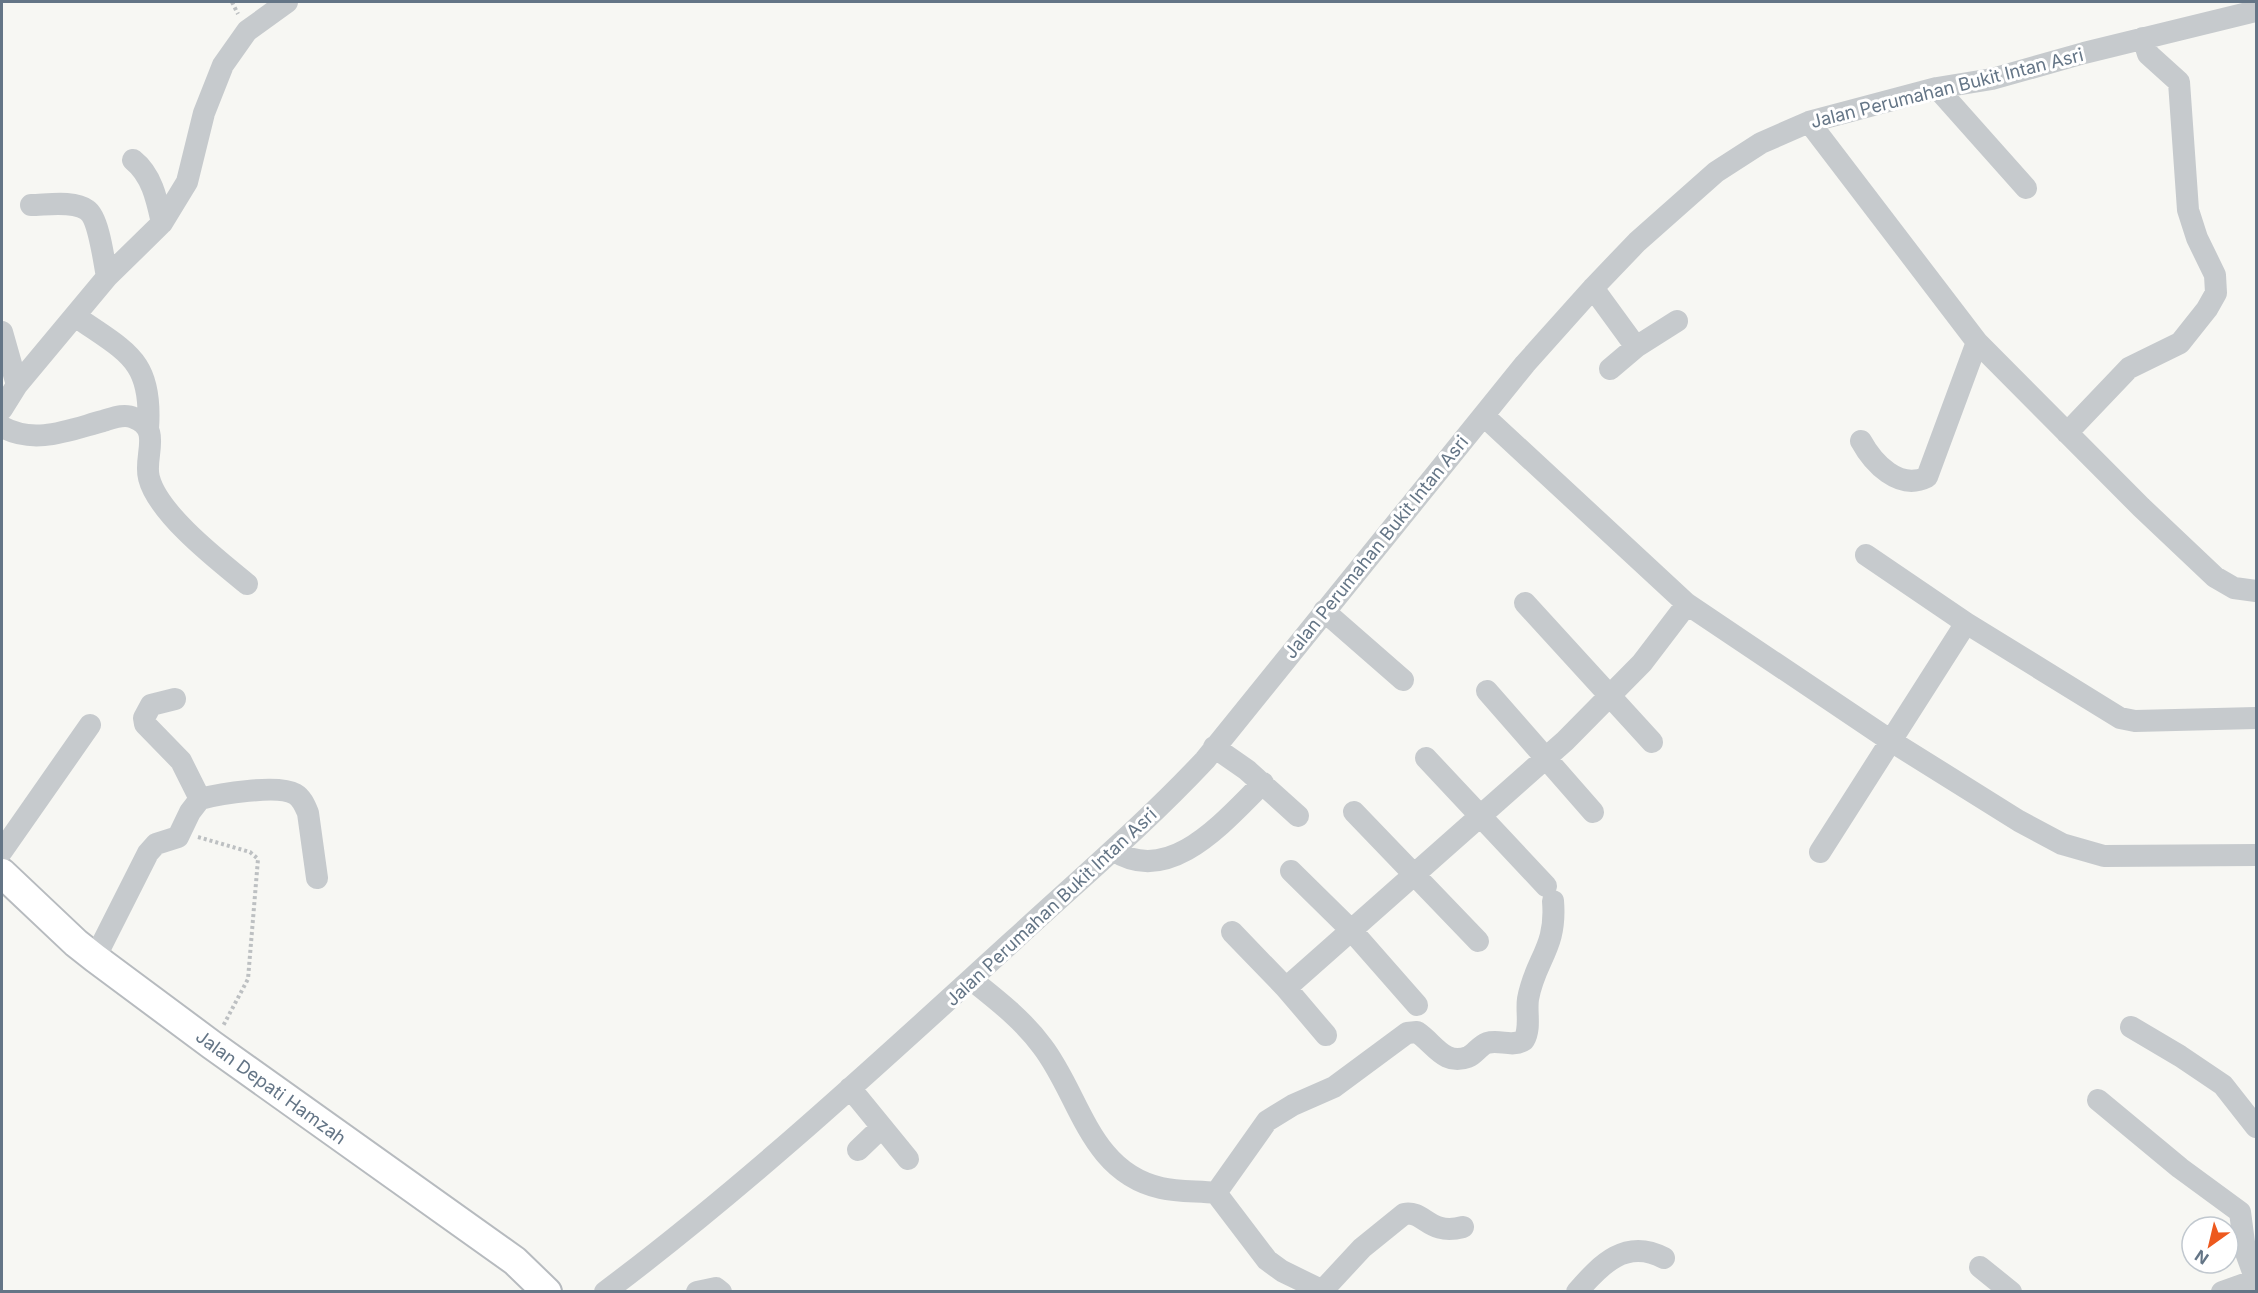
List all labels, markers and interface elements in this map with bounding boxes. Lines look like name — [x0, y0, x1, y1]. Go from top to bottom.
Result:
street label: Jalan Perumahan Bukit Intan Asri — [1808, 44, 2086, 132]
street label: Jalan Perumahan Bukit Intan Asri — [1280, 431, 1472, 663]
street label: Jalan Perumahan Bukit Intan Asri — [941, 804, 1161, 1010]
street label: Jalan Depati Hamzah — [192, 1025, 350, 1149]
north arrow — [2180, 1215, 2240, 1275]
text: N — [2191, 1246, 2212, 1269]

